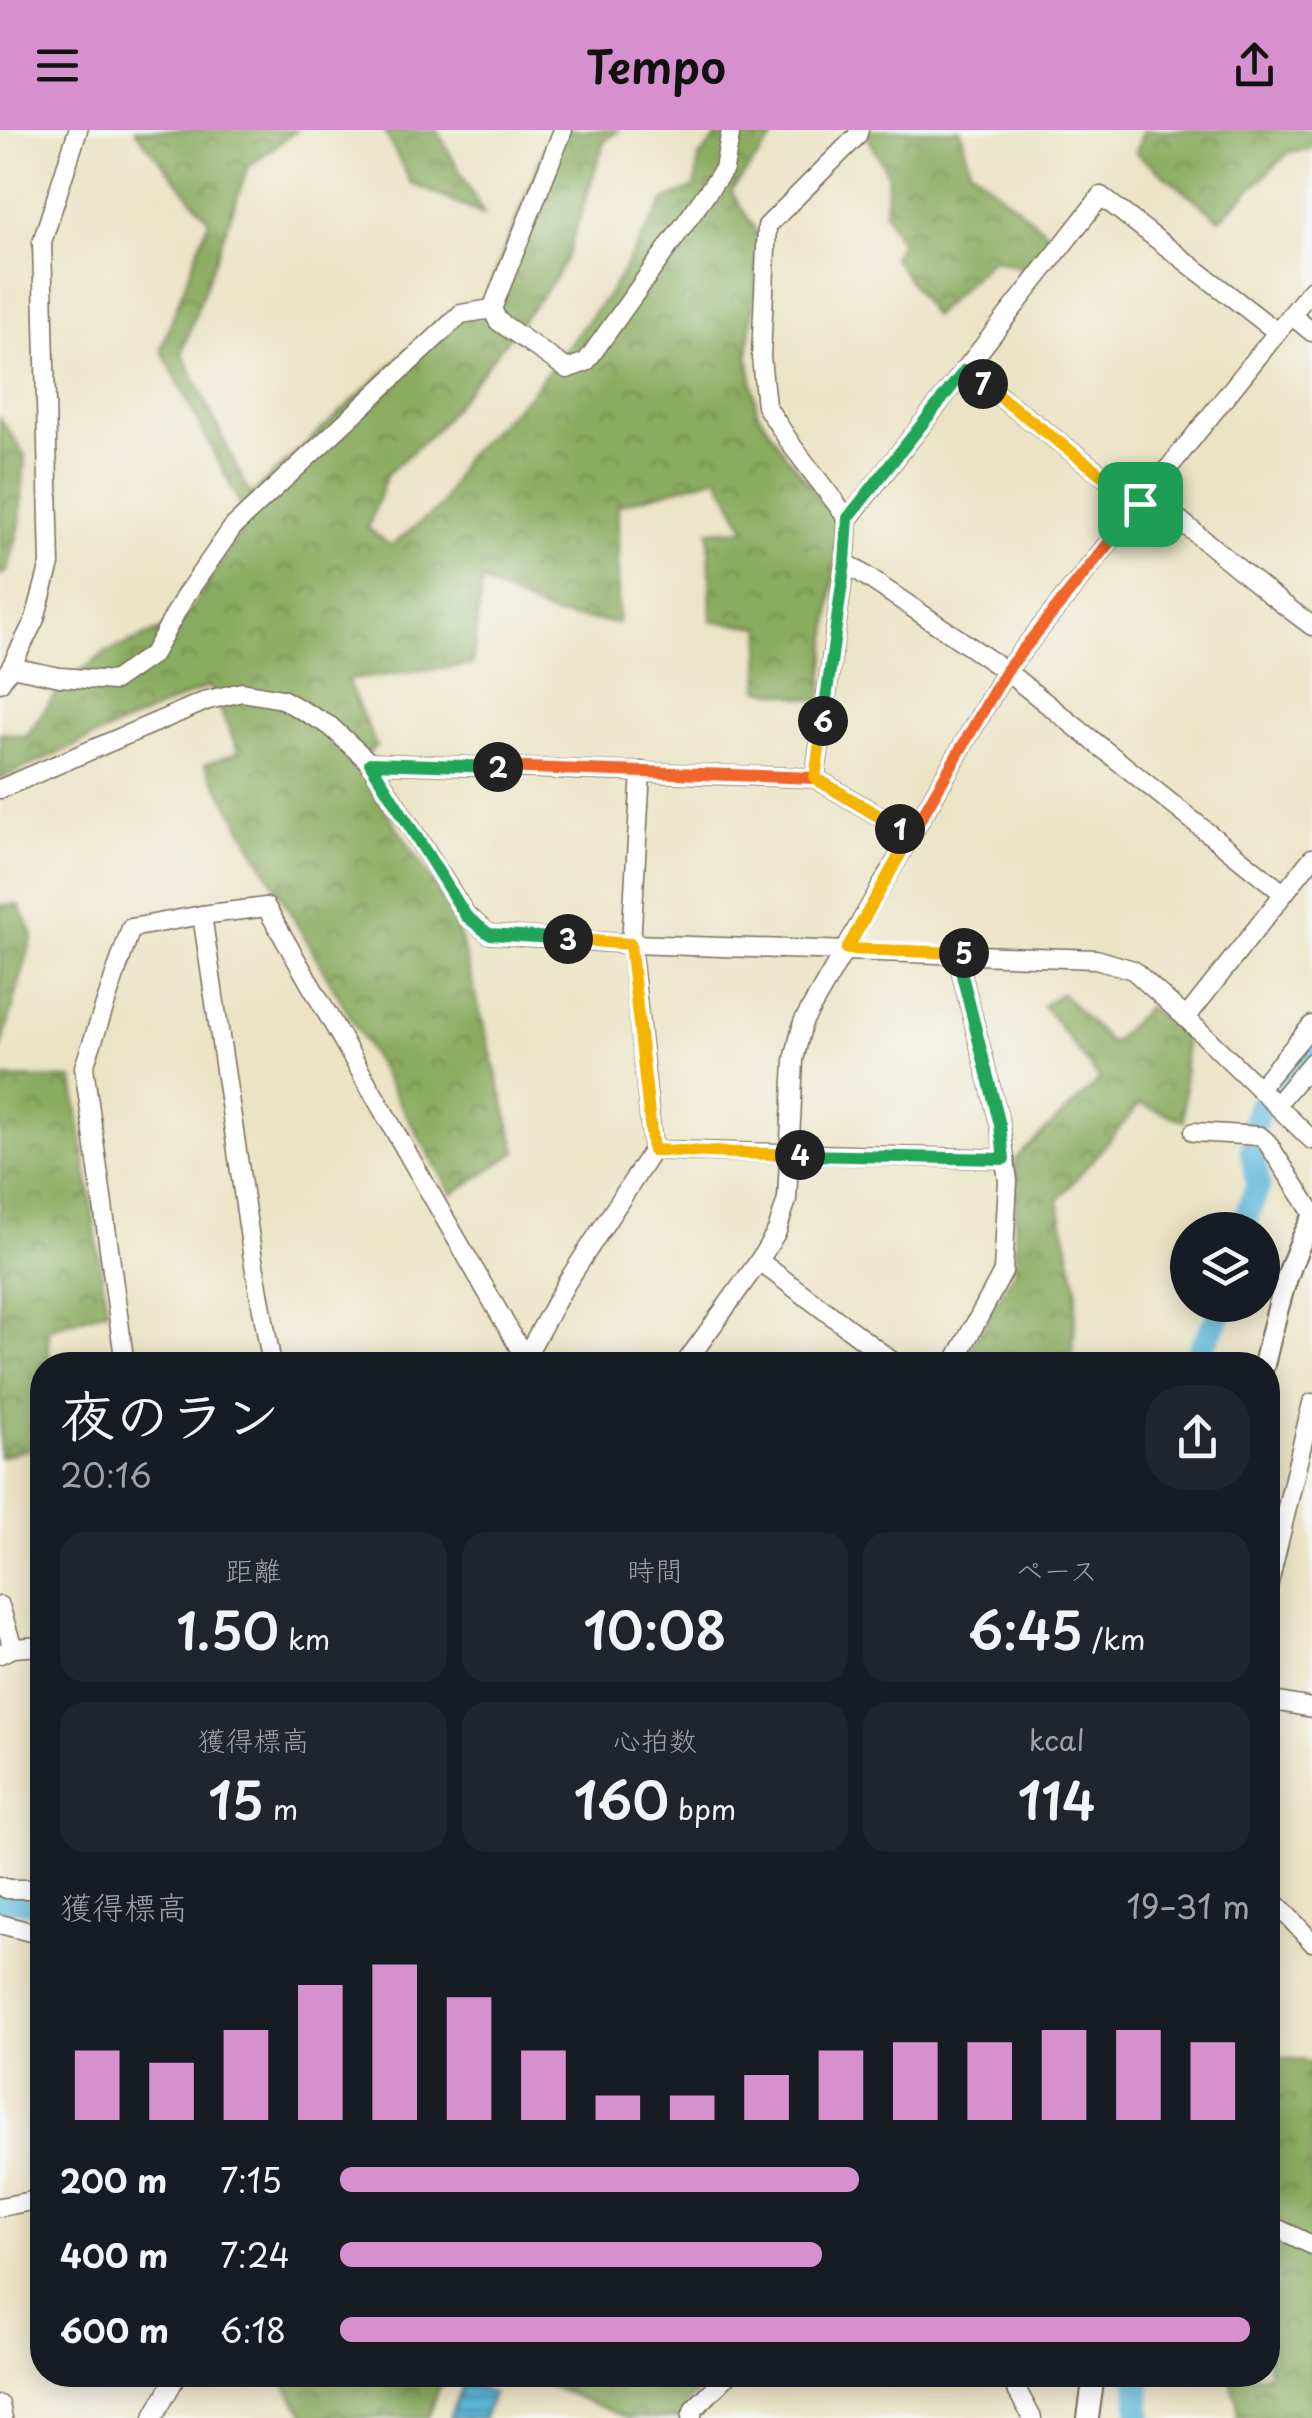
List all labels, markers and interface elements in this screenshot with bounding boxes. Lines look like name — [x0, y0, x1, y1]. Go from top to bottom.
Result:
text: Tempo — [586, 31, 726, 99]
icon: menu — [30, 38, 85, 93]
icon: share — [1227, 38, 1282, 93]
pin: 7 — [958, 359, 1008, 409]
text: 7 — [975, 362, 991, 405]
pin — [1098, 462, 1183, 547]
icon: arrive — [1113, 477, 1168, 532]
pin: 6 — [798, 696, 848, 746]
text: 6 — [813, 699, 833, 742]
pin: 2 — [473, 742, 523, 792]
text: 2 — [488, 745, 508, 788]
pin: 1 — [875, 804, 925, 854]
text: 1 — [893, 807, 907, 850]
pin: 3 — [543, 914, 593, 964]
text: 3 — [559, 917, 577, 960]
pin: 5 — [939, 928, 989, 978]
text: 5 — [955, 931, 973, 974]
pin: 4 — [775, 1130, 825, 1180]
text: 4 — [790, 1133, 810, 1176]
map controls — [1170, 1212, 1280, 1322]
button: layers — [1170, 1212, 1280, 1322]
text: 夜のラン — [60, 1372, 280, 1455]
button: share — [1145, 1385, 1250, 1490]
text: 20:16 — [60, 1451, 152, 1499]
text: 距離 — [225, 1548, 281, 1591]
text: 時間 — [627, 1548, 683, 1591]
text: ペース — [1015, 1548, 1098, 1591]
text: 1.50 — [176, 1591, 279, 1667]
text: 10:08 — [583, 1591, 727, 1667]
text: 6:45 — [968, 1591, 1083, 1667]
text: km — [279, 1617, 330, 1660]
text: /km — [1083, 1617, 1145, 1660]
text: 獲得標高 — [197, 1718, 309, 1761]
text: 心拍数 — [613, 1718, 697, 1761]
text: kcal — [1029, 1718, 1085, 1761]
text: 15 — [208, 1761, 264, 1837]
text: 160 — [574, 1761, 669, 1837]
text: 114 — [1018, 1761, 1096, 1837]
text: m — [264, 1787, 298, 1830]
text: bpm — [669, 1787, 736, 1830]
text: 獲得標高 — [60, 1882, 188, 1930]
text: 19–31 m — [1126, 1882, 1250, 1930]
text: 200 m — [60, 2156, 167, 2204]
text: 7:15 — [220, 2156, 282, 2204]
text: 400 m — [60, 2231, 168, 2279]
text: 7:24 — [220, 2231, 290, 2279]
text: 600 m — [60, 2306, 169, 2354]
text: 6:18 — [220, 2306, 286, 2354]

